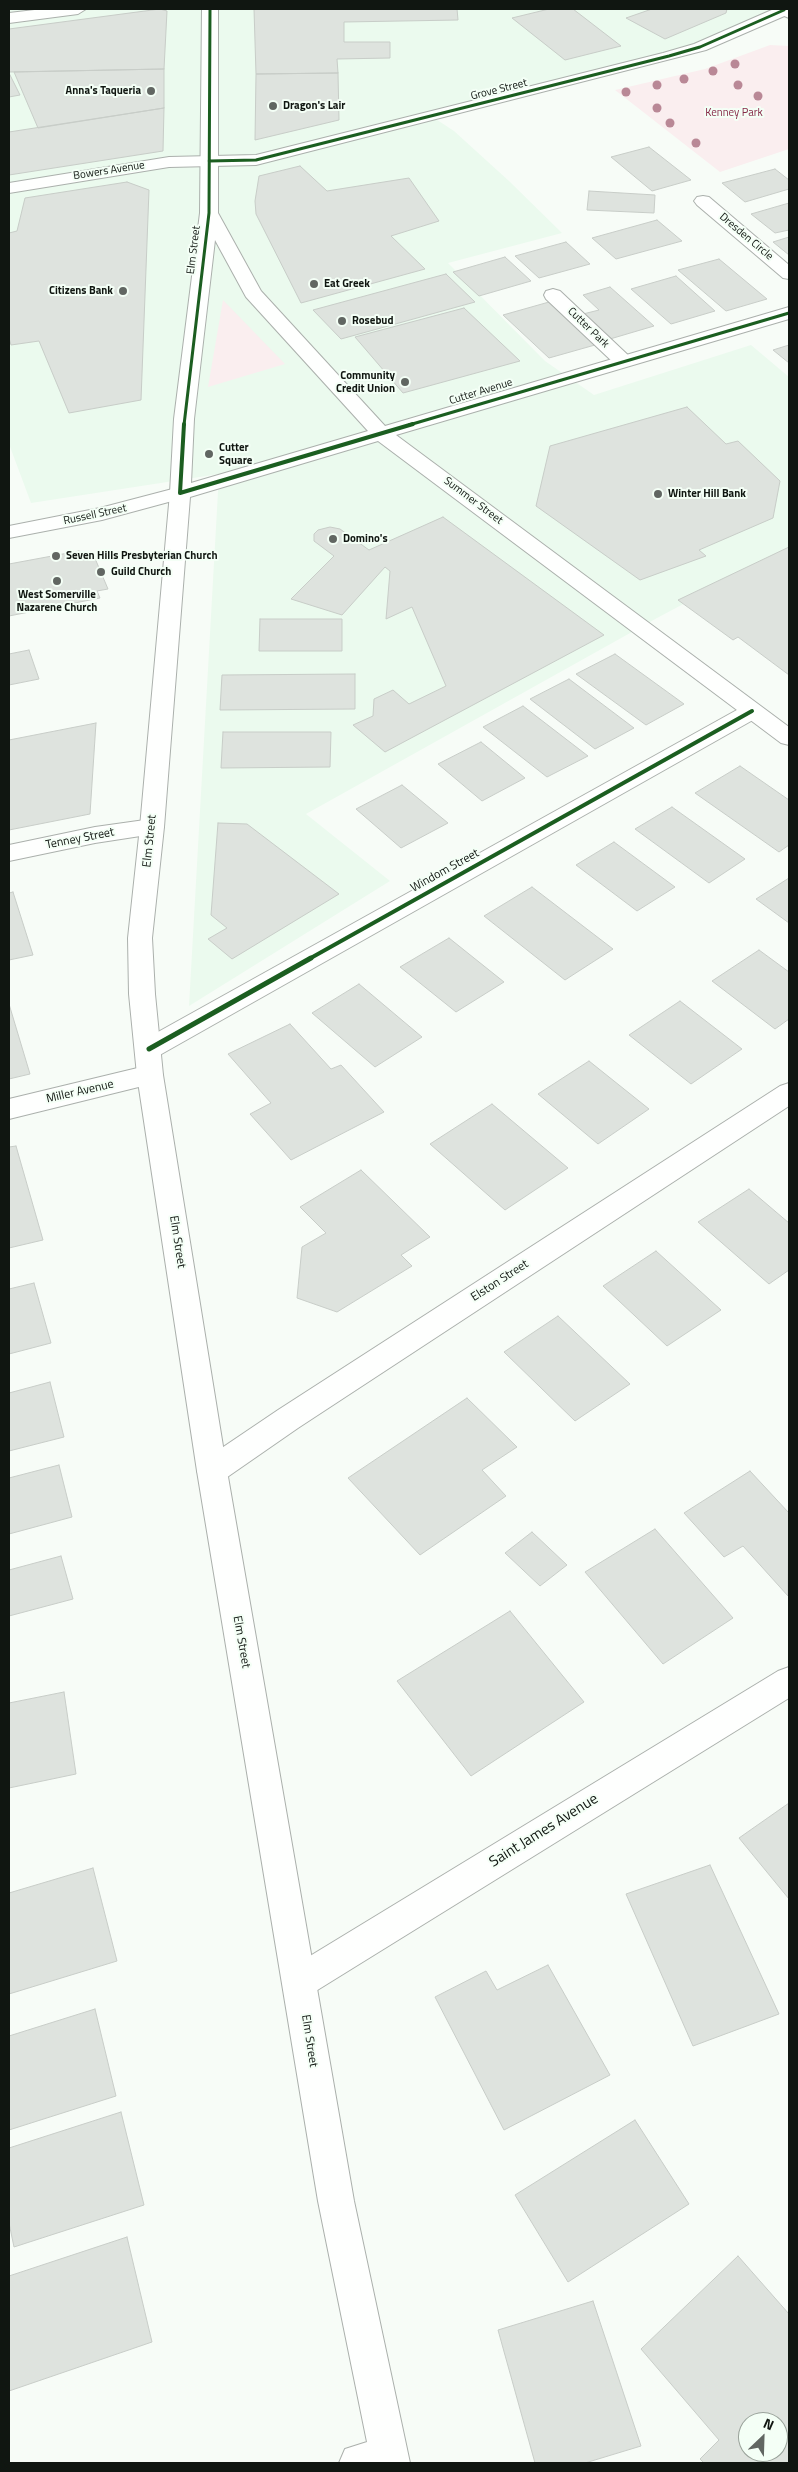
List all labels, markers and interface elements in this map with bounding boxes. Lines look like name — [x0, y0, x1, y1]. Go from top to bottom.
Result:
street label: Grove Street — [469, 77, 529, 103]
place label: Anna's Taqueria — [66, 84, 141, 98]
marker: Anna's Taqueria — [145, 85, 157, 97]
place label: Dragon's Lair — [283, 99, 345, 113]
marker: Dragon's Lair — [267, 100, 279, 112]
park label: Kenney Park — [705, 106, 763, 120]
street label: Bowers Avenue — [72, 159, 146, 183]
street label: Dresden Circle — [716, 211, 776, 263]
street label: Elm Street — [184, 225, 204, 275]
place label: Eat Greek — [324, 277, 370, 291]
marker: Eat Greek — [308, 278, 320, 290]
place label: Citizens Bank — [49, 284, 113, 298]
marker: Citizens Bank — [117, 285, 129, 297]
street label: Cutter Park — [565, 305, 611, 351]
place label: Rosebud — [352, 314, 393, 328]
marker: Rosebud — [336, 315, 348, 327]
place label: Community Credit Union — [336, 369, 395, 395]
marker: Community Credit Union — [399, 376, 411, 388]
street label: Cutter Avenue — [448, 376, 514, 408]
place label: Cutter Square — [219, 441, 252, 467]
marker: Cutter Square — [203, 448, 215, 460]
street label: Summer Street — [441, 475, 505, 527]
place label: Winter Hill Bank — [668, 487, 746, 501]
marker: Winter Hill Bank — [652, 488, 664, 500]
street label: Russell Street — [62, 502, 128, 528]
place label: Domino's — [343, 532, 388, 546]
marker: Domino's — [327, 533, 339, 545]
place label: Seven Hills Presbyterian Church — [66, 549, 218, 563]
marker: Seven Hills Presbyterian Church — [50, 550, 62, 562]
place label: Guild Church — [111, 565, 171, 579]
marker: Guild Church — [95, 566, 107, 578]
marker: West Somerville Nazarene Church — [51, 575, 63, 587]
place label: West Somerville Nazarene Church — [17, 588, 97, 614]
street label: Elm Street — [140, 814, 160, 868]
street label: Tenney Street — [45, 825, 115, 853]
street label: Windom Street — [408, 846, 482, 896]
street label: Miller Avenue — [45, 1077, 115, 1107]
street label: Elm Street — [166, 1215, 188, 1269]
street label: Elston Street — [469, 1257, 531, 1305]
street label: Elm Street — [229, 1615, 253, 1669]
street label: Saint James Avenue — [486, 1790, 602, 1872]
street label: Elm Street — [298, 2014, 320, 2068]
north arrow — [738, 2412, 788, 2462]
text: N — [760, 2412, 778, 2435]

